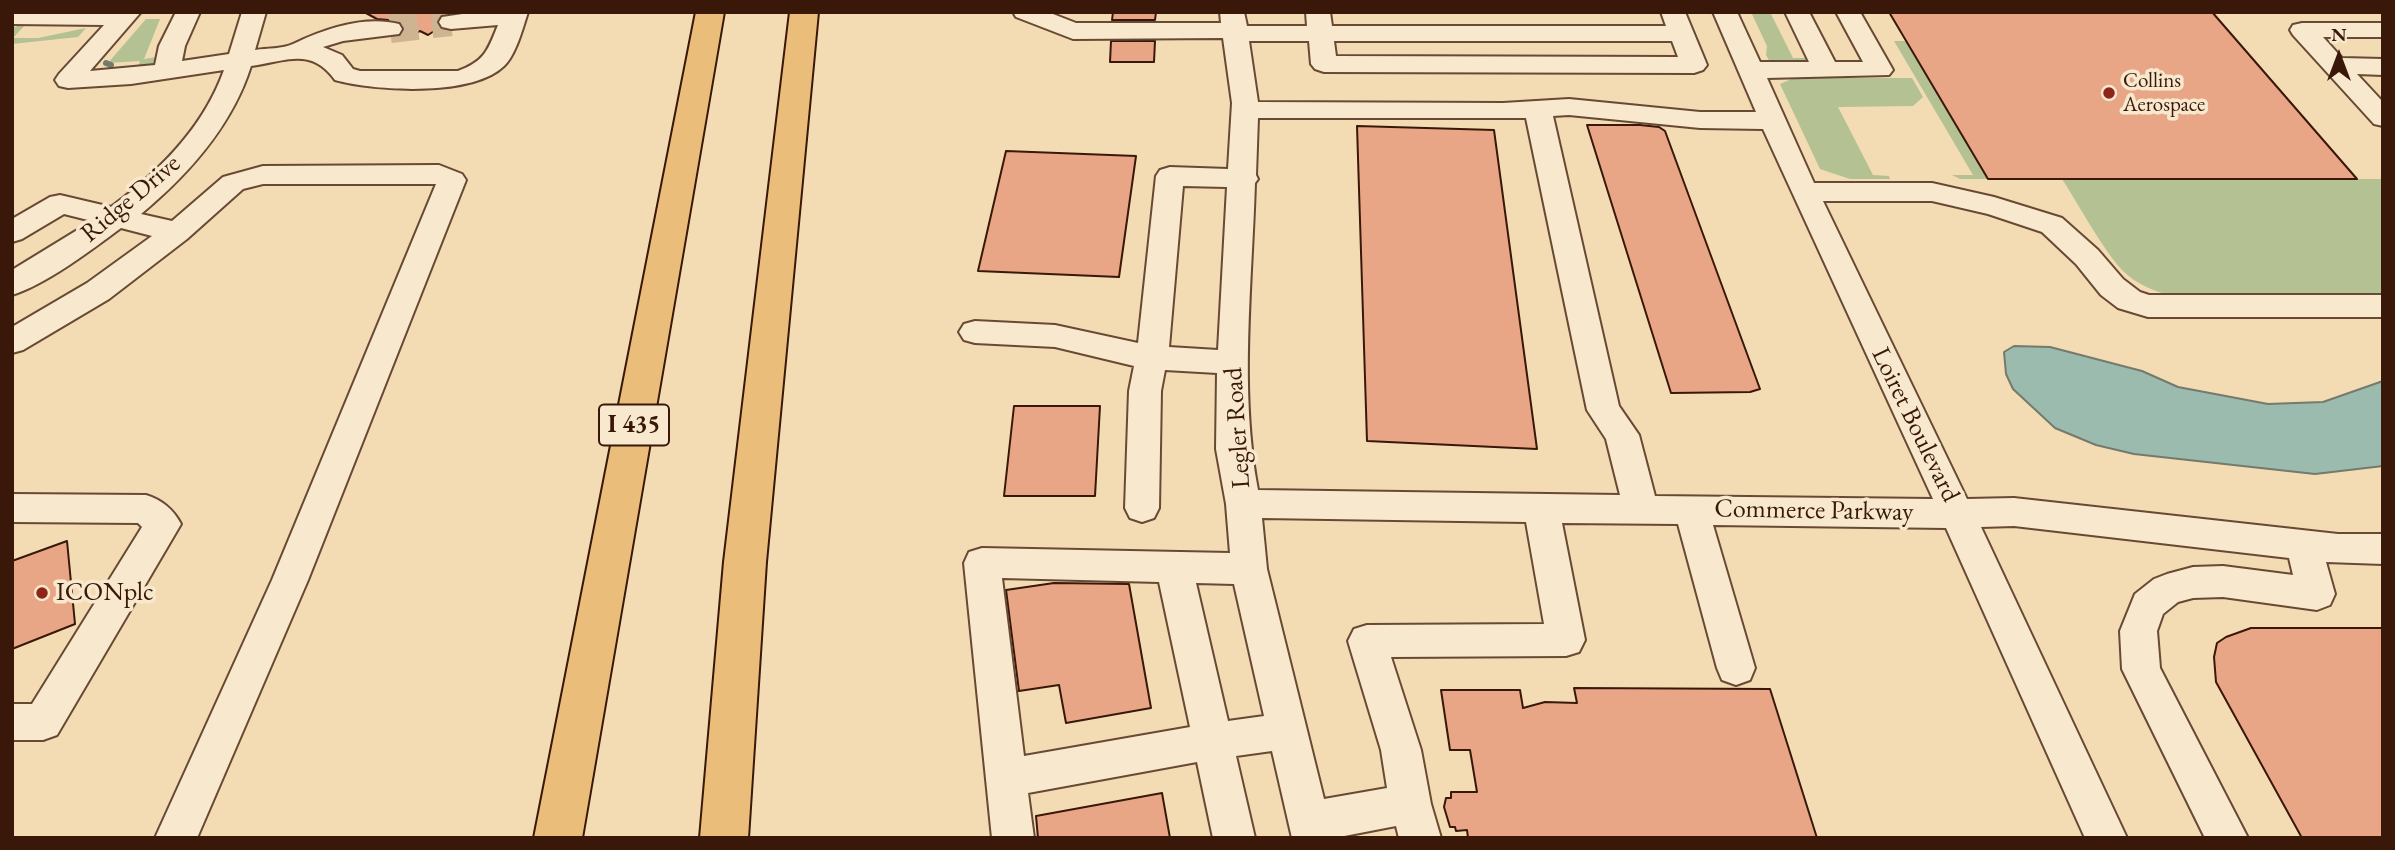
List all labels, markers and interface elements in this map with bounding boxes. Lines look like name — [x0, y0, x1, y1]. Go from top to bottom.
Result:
north arrow — [2304, 21, 2374, 91]
text: N — [2331, 22, 2347, 47]
place label: Collins Aerospace — [2123, 68, 2205, 118]
marker: Collins Aerospace — [2101, 85, 2117, 101]
street label: Ridge Drive — [75, 148, 187, 250]
street label: Loiret Boulevard — [1864, 343, 1966, 507]
street label: Legler Road — [1218, 366, 1258, 490]
road number: I 435 — [599, 404, 669, 446]
street label: Commerce Parkway — [1714, 494, 1914, 528]
place label: ICONplc — [56, 577, 154, 609]
marker: ICONplc — [34, 585, 50, 601]

